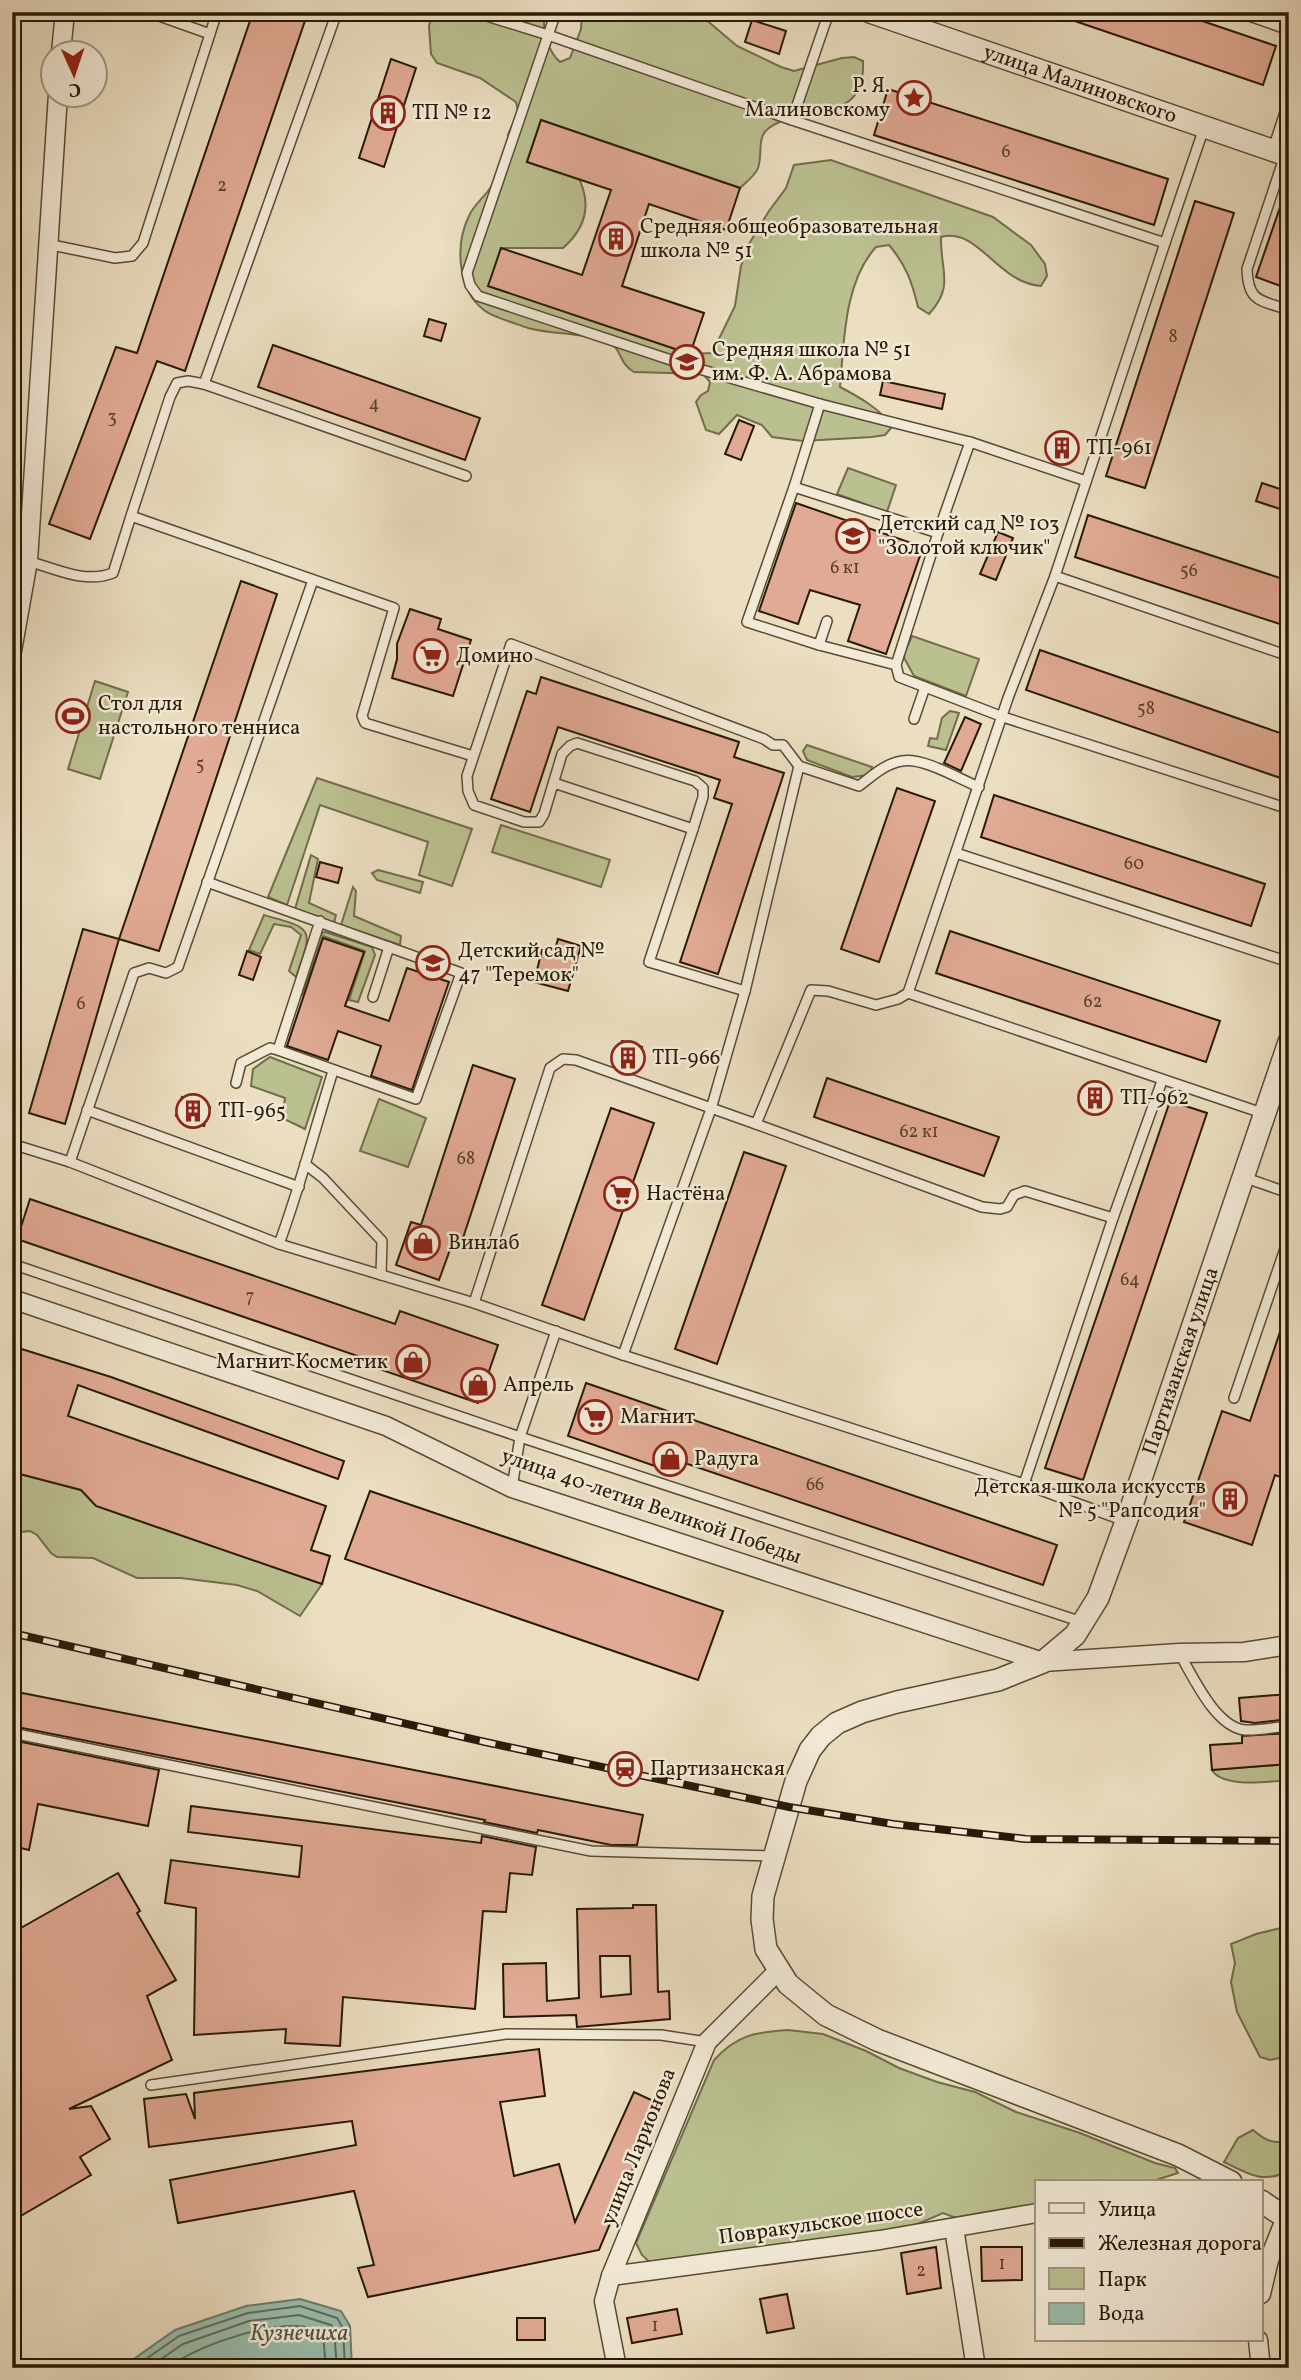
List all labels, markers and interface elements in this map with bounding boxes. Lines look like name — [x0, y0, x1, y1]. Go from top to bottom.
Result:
street label: улица Малиновского — [979, 37, 1181, 131]
north arrow — [38, 38, 108, 108]
place label: Р. Я. Малиновскому — [745, 72, 891, 125]
text: С — [68, 76, 82, 102]
place icon: Р. Я. Малиновскому — [895, 79, 933, 117]
building icon: ТП № 12 — [369, 94, 407, 132]
place label: ТП № 12 — [412, 99, 492, 128]
house number: 6 — [1001, 140, 1011, 165]
house number: 2 — [217, 174, 227, 199]
place label: Средняя общеобразовательная школа № 51 — [640, 213, 939, 266]
building icon: Средняя общеобразовательная школа № 51 — [597, 220, 635, 258]
house number: 8 — [1168, 325, 1178, 350]
place label: Средняя школа № 51 им. Ф. А. Абрамова — [712, 336, 911, 389]
school or university icon: Средняя школа № 51 им. Ф. А. Абрамова — [668, 343, 706, 381]
house number: 4 — [369, 392, 379, 417]
house number: 3 — [107, 406, 117, 431]
building icon: ТП-961 — [1043, 429, 1081, 467]
place label: ТП-961 — [1086, 434, 1152, 463]
place label: Детский сад № 103 "Золотой ключик" — [878, 510, 1060, 563]
school or university icon: Детский сад № 103 "Золотой ключик" — [834, 517, 872, 555]
house number: 6 к1 — [830, 556, 860, 581]
house number: 56 — [1180, 559, 1198, 584]
supermarket icon: Домино — [412, 637, 450, 675]
place label: Домино — [456, 642, 533, 671]
place label: Стол для настольного тенниса — [98, 690, 301, 743]
sports icon: Стол для настольного тенниса — [54, 697, 92, 735]
house number: 58 — [1137, 697, 1155, 722]
house number: 5 — [196, 753, 204, 778]
house number: 60 — [1124, 852, 1144, 877]
place label: Детский сад № 47 "Теремок" — [458, 937, 604, 990]
school or university icon: Детский сад № 47 "Теремок" — [414, 944, 452, 982]
house number: 62 — [1084, 990, 1102, 1015]
house number: 6 — [76, 992, 86, 1017]
building icon: ТП-966 — [609, 1039, 647, 1077]
place label: ТП-966 — [652, 1044, 720, 1073]
building icon: ТП-962 — [1076, 1079, 1114, 1117]
place label: ТП-962 — [1120, 1084, 1189, 1113]
building icon: ТП-965 — [174, 1092, 212, 1130]
place label: ТП-965 — [218, 1097, 286, 1126]
house number: 62 к1 — [900, 1120, 938, 1145]
house number: 68 — [457, 1147, 475, 1172]
supermarket icon: Настёна — [602, 1175, 640, 1213]
place label: Настёна — [646, 1180, 726, 1209]
shop icon: Винлаб — [404, 1224, 442, 1262]
place label: Винлаб — [448, 1229, 520, 1258]
street label: Партизанская улица — [1135, 1263, 1226, 1459]
house number: 64 — [1120, 1268, 1140, 1293]
house number: 7 — [246, 1285, 254, 1310]
shop icon: Магнит Косметик — [394, 1343, 432, 1381]
place label: Магнит Косметик — [216, 1348, 388, 1377]
shop icon: Апрель — [459, 1366, 497, 1404]
place label: Апрель — [503, 1371, 574, 1400]
supermarket icon: Магнит — [576, 1398, 614, 1436]
place label: Магнит — [620, 1403, 696, 1432]
shop icon: Радуга — [651, 1440, 689, 1478]
street label: улица 40-летия Великой Победы — [497, 1442, 805, 1572]
place label: Радуга — [694, 1445, 759, 1474]
house number: 66 — [806, 1473, 824, 1498]
place label: Детская школа искусств № 5 "Рапсодия" — [974, 1473, 1206, 1526]
building icon: Детская школа искусств № 5 "Рапсодия" — [1211, 1480, 1249, 1518]
station icon: Партизанская — [606, 1750, 644, 1788]
place label: Партизанская — [650, 1755, 785, 1784]
street label: улица Ларионова — [594, 2064, 684, 2230]
legend — [1035, 2180, 1262, 2342]
street label: Повракульское шоссе — [717, 2195, 925, 2253]
text: Улица — [1098, 2196, 1156, 2225]
text: Железная дорога — [1098, 2230, 1262, 2259]
house number: 1 — [999, 2252, 1005, 2277]
house number: 2 — [916, 2259, 926, 2284]
text: Парк — [1098, 2266, 1147, 2295]
text: Вода — [1098, 2300, 1145, 2329]
house number: 1 — [652, 2314, 658, 2339]
water label: Кузнечиха — [250, 2318, 348, 2350]

